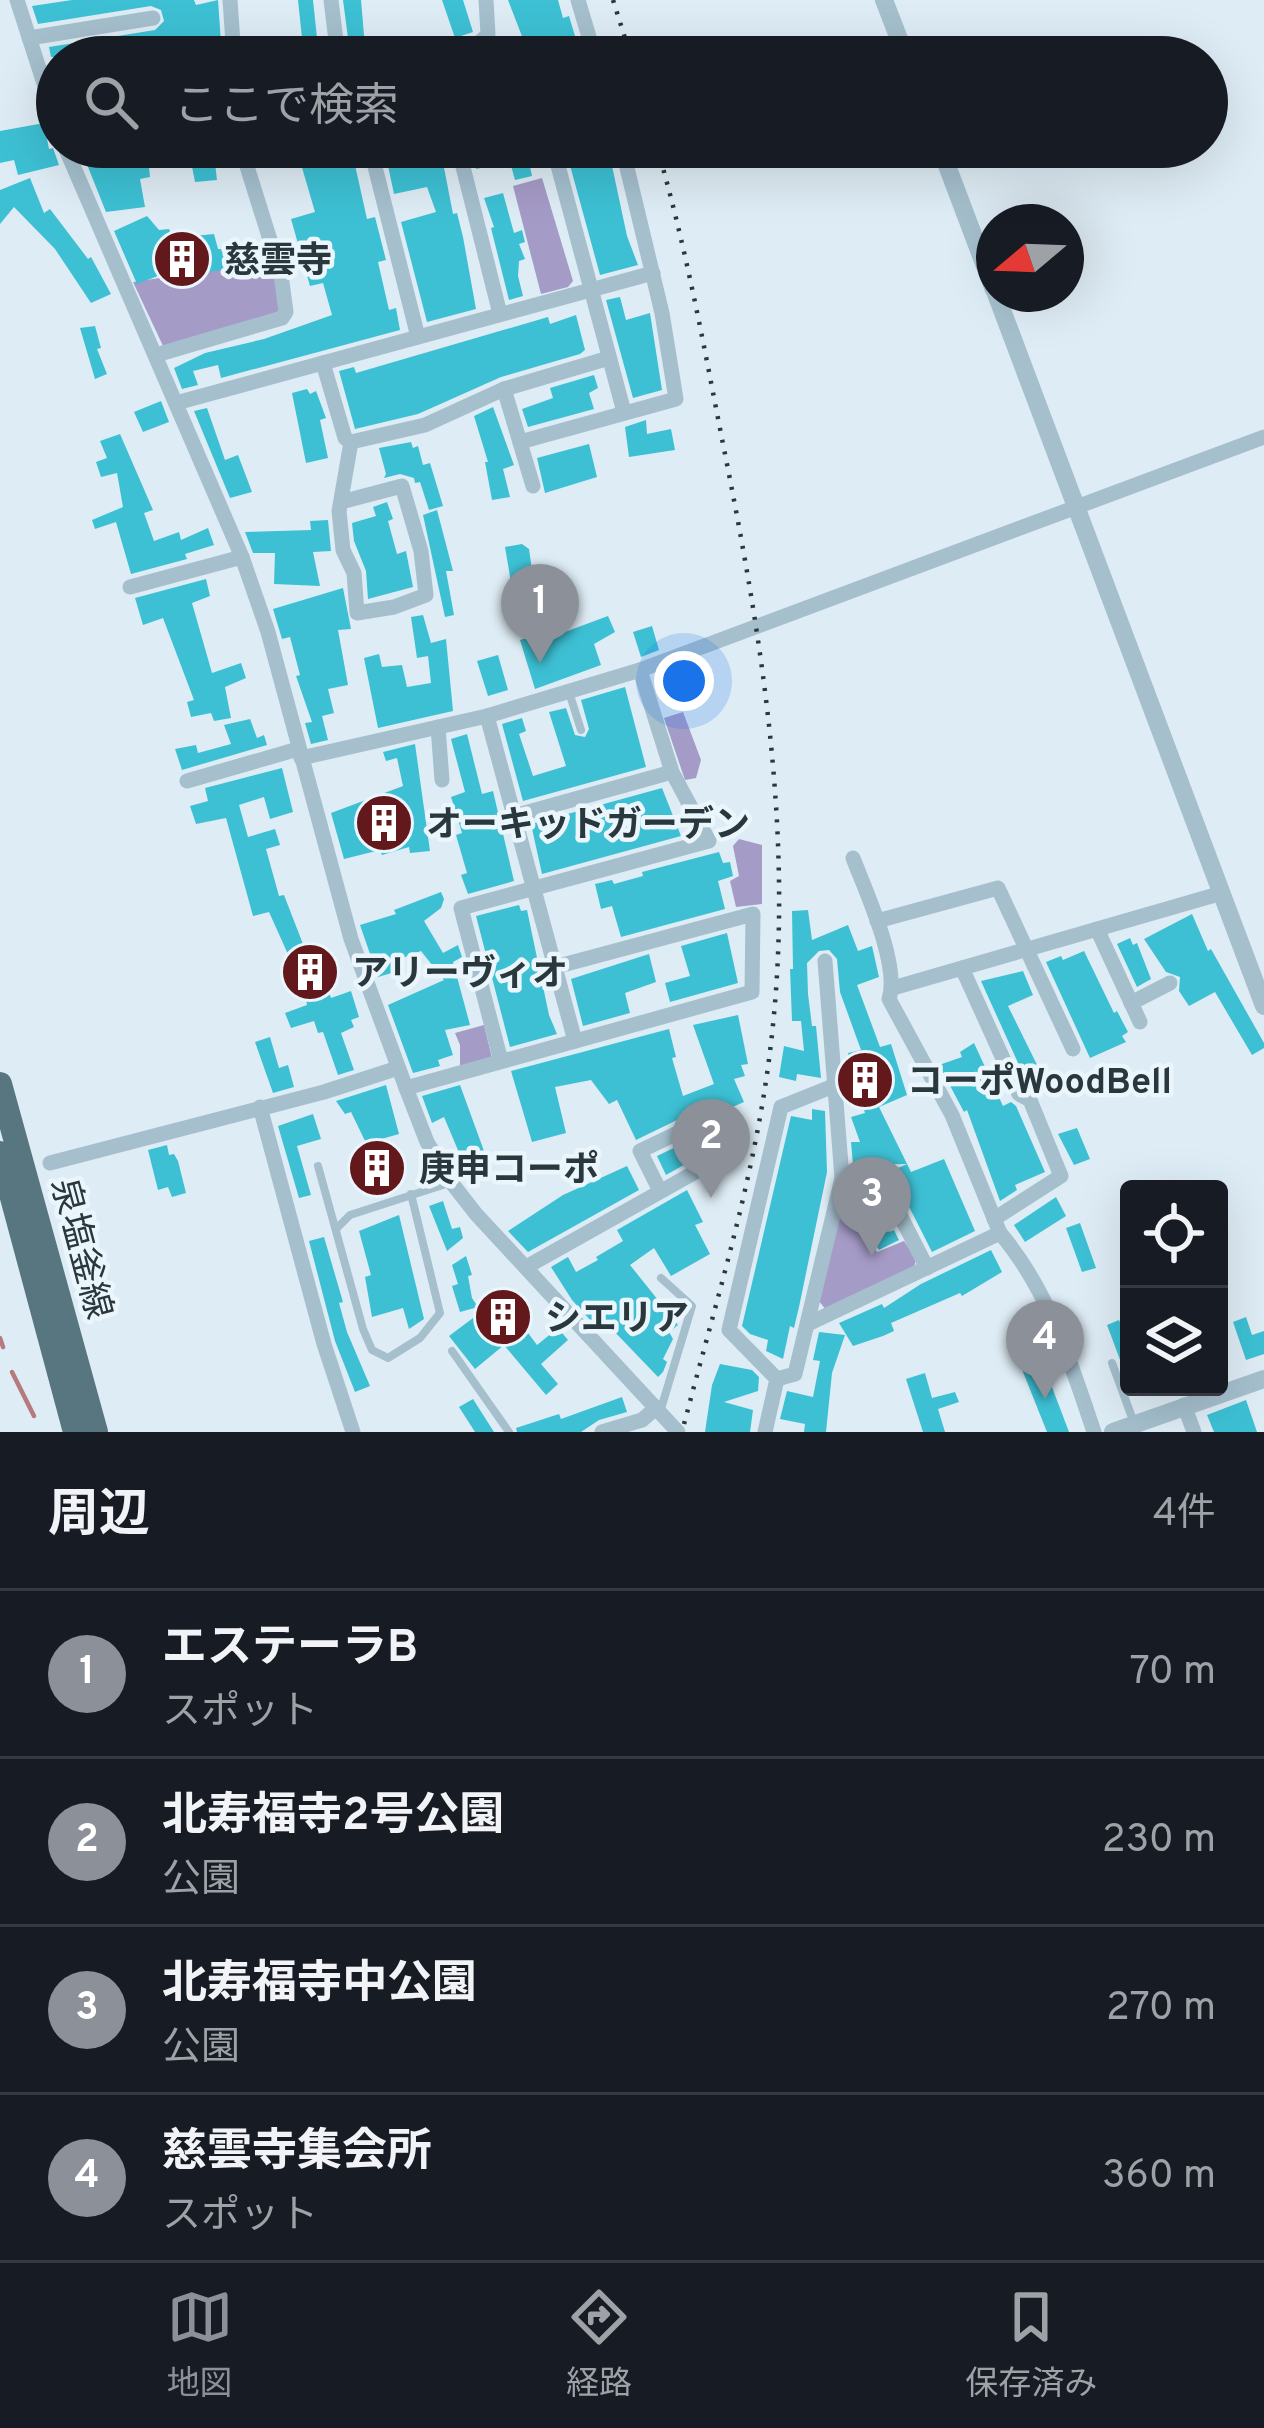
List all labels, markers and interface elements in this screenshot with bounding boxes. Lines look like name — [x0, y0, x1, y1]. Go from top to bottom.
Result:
search box — [36, 36, 1228, 168]
icon: search — [78, 69, 144, 135]
text: ここで検索 — [174, 80, 399, 137]
north arrow — [976, 204, 1084, 312]
building icon: 慈雲寺 — [151, 228, 213, 290]
place label: 慈雲寺 — [224, 240, 332, 286]
pin: 1 — [501, 564, 579, 663]
your location — [654, 651, 714, 711]
building icon: オーキッドガーデン — [353, 792, 415, 854]
place label: オーキッドガーデン — [426, 804, 750, 850]
building icon: アリーヴィオ — [279, 941, 341, 1003]
place label: アリーヴィオ — [352, 953, 568, 999]
building icon: コーポWoodBell — [834, 1049, 896, 1111]
place label: コーポWoodBell — [907, 1061, 1172, 1107]
pin: 2 — [672, 1099, 750, 1198]
building icon: 庚申コーポ — [346, 1137, 408, 1199]
place label: 庚申コーポ — [419, 1149, 599, 1195]
pin: 3 — [833, 1157, 911, 1256]
street label: 泉塩釜線 — [38, 1174, 120, 1325]
map controls — [1120, 1180, 1228, 1396]
button: locate — [1120, 1180, 1228, 1288]
building icon: シエリア — [472, 1286, 534, 1348]
button: layers — [1120, 1288, 1228, 1396]
place label: シエリア — [545, 1298, 689, 1344]
pin: 4 — [1006, 1300, 1084, 1399]
text: 周辺 — [48, 1485, 150, 1550]
text: 4件 — [1153, 1491, 1216, 1540]
text: エステーラB — [162, 1621, 418, 1678]
text: 1 — [79, 1649, 95, 1698]
text: 70 m — [1130, 1649, 1216, 1698]
text: スポット — [162, 1689, 318, 1738]
text: 北寿福寺2号公園 — [162, 1789, 505, 1846]
text: 2 — [75, 1817, 99, 1866]
text: 230 m — [1102, 1817, 1216, 1866]
text: 公園 — [162, 1857, 240, 1906]
text: 北寿福寺中公園 — [162, 1957, 477, 2014]
text: 3 — [75, 1985, 99, 2034]
text: 270 m — [1106, 1985, 1216, 2034]
text: 公園 — [162, 2025, 240, 2074]
text: 慈雲寺集会所 — [162, 2125, 432, 2182]
text: 4 — [74, 2153, 100, 2202]
text: 360 m — [1102, 2153, 1216, 2202]
text: スポット — [162, 2193, 318, 2242]
tab: 地図 — [167, 2284, 233, 2407]
tab: 経路 — [566, 2284, 632, 2407]
tab: 保存済み — [965, 2284, 1097, 2407]

